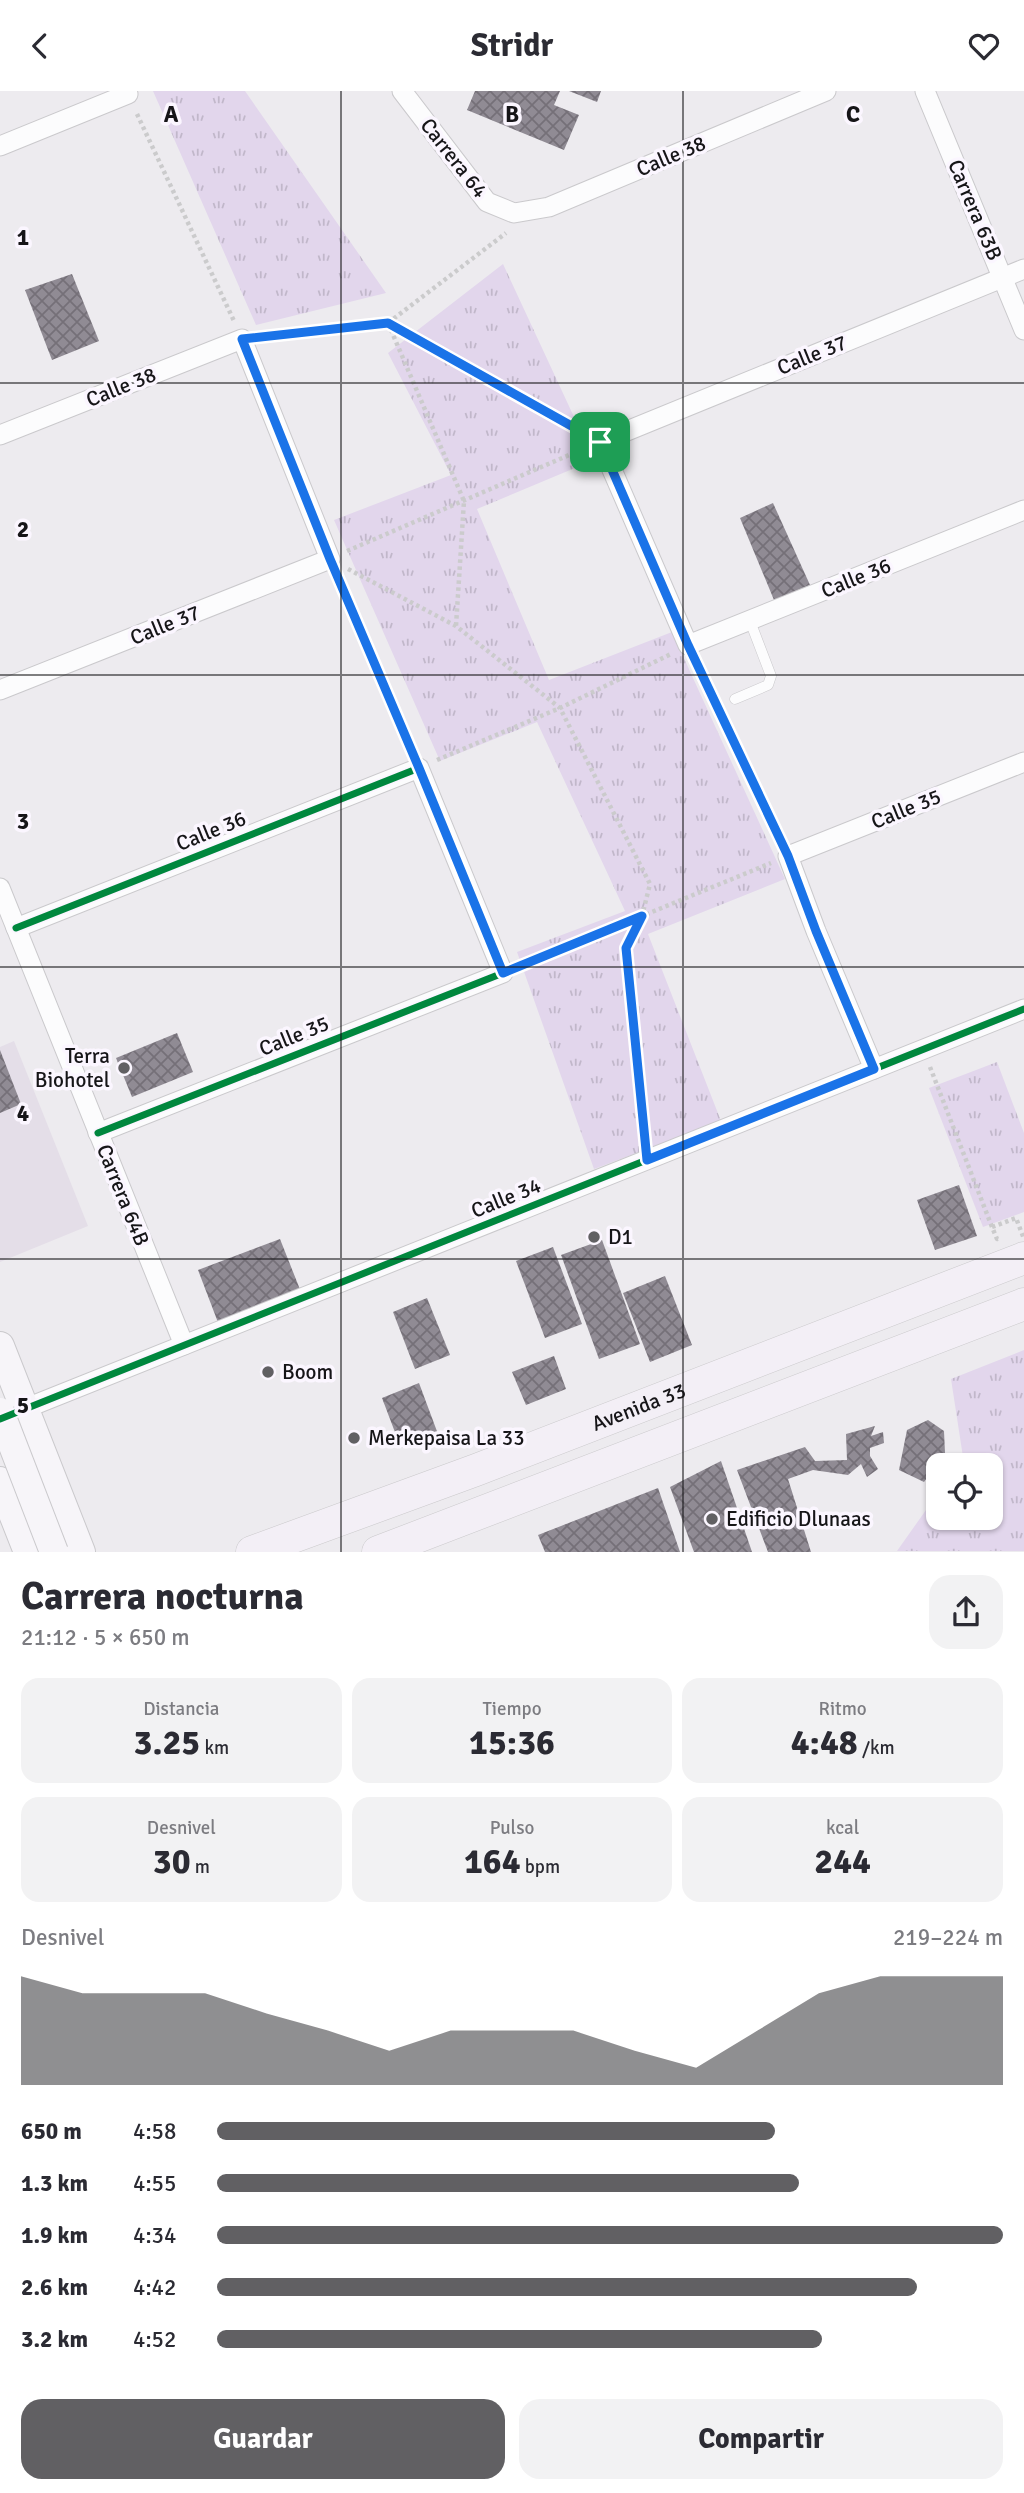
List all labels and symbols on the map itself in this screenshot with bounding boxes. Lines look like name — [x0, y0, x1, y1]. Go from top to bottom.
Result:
text: A — [164, 100, 179, 129]
text: B — [505, 100, 519, 129]
text: C — [846, 100, 860, 129]
street label: Carrera 64 — [415, 113, 493, 203]
street label: Calle 38 — [632, 130, 710, 182]
street label: Carrera 63B — [942, 156, 1008, 264]
text: 1 — [17, 223, 29, 252]
street label: Calle 37 — [773, 329, 851, 381]
street label: Calle 38 — [82, 361, 160, 413]
pin — [570, 412, 630, 472]
text: 2 — [17, 515, 29, 544]
street label: Calle 36 — [817, 552, 895, 604]
street label: Calle 37 — [126, 599, 204, 651]
street label: Calle 35 — [867, 783, 945, 835]
street label: Calle 36 — [172, 805, 250, 857]
text: 3 — [17, 807, 29, 836]
street label: Calle 35 — [255, 1010, 333, 1062]
place label: Terra Biohotel — [35, 1043, 110, 1093]
marker: Terra Biohotel — [116, 1060, 132, 1076]
text: 4 — [17, 1099, 29, 1128]
street label: Carrera 64B — [91, 1141, 155, 1249]
street label: Calle 34 — [467, 1172, 545, 1224]
place label: D1 — [608, 1224, 633, 1250]
marker: D1 — [586, 1229, 602, 1245]
place label: Boom — [282, 1359, 333, 1385]
marker: Boom — [260, 1364, 276, 1380]
street label: Avenida 33 — [588, 1377, 689, 1437]
text: 5 — [17, 1391, 29, 1420]
place label: Merkepaisa La 33 — [368, 1425, 525, 1451]
marker: Merkepaisa La 33 — [346, 1430, 362, 1446]
place label: Edificio Dlunaas — [726, 1506, 871, 1532]
marker: Edificio Dlunaas — [704, 1511, 720, 1527]

